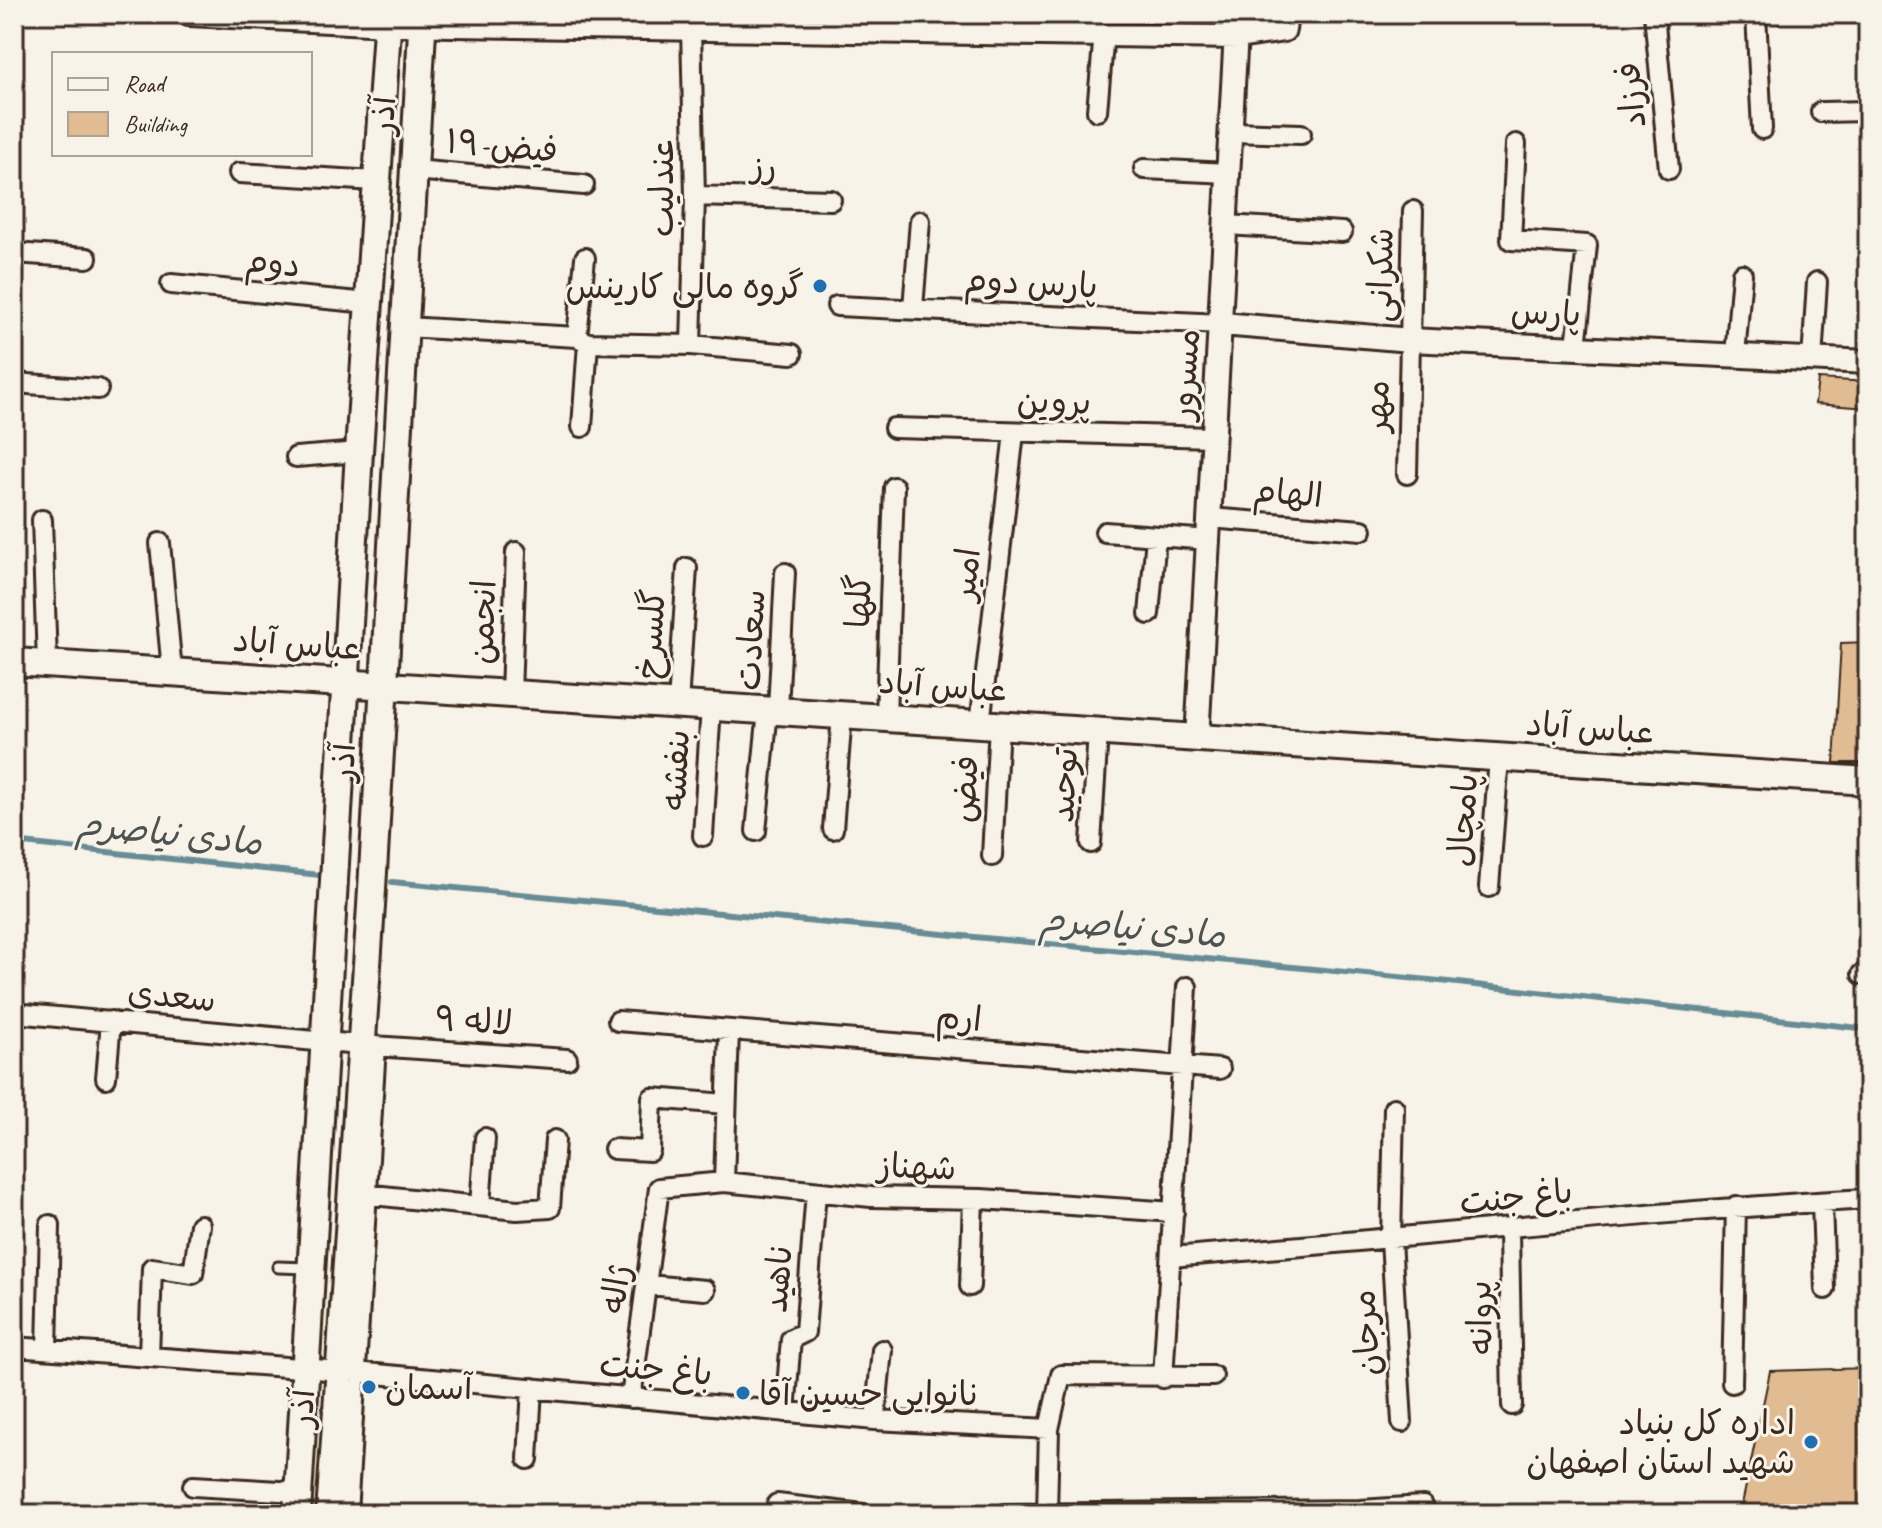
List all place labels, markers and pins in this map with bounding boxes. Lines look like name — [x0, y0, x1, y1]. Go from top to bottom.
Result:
place label: گروه مالی کارینس — [565, 265, 804, 308]
marker: گروه مالی کارینس — [811, 277, 829, 295]
place label: آسمان — [385, 1366, 474, 1409]
place label: نانوایی حسین آقا — [759, 1372, 980, 1415]
marker: آسمان — [360, 1378, 378, 1396]
marker: نانوایی حسین آقا — [734, 1384, 752, 1402]
place label: اداره کل بنیاد شهید استان اصفهان — [1526, 1401, 1795, 1483]
marker: اداره کل بنیاد شهید استان اصفهان — [1802, 1433, 1820, 1451]

